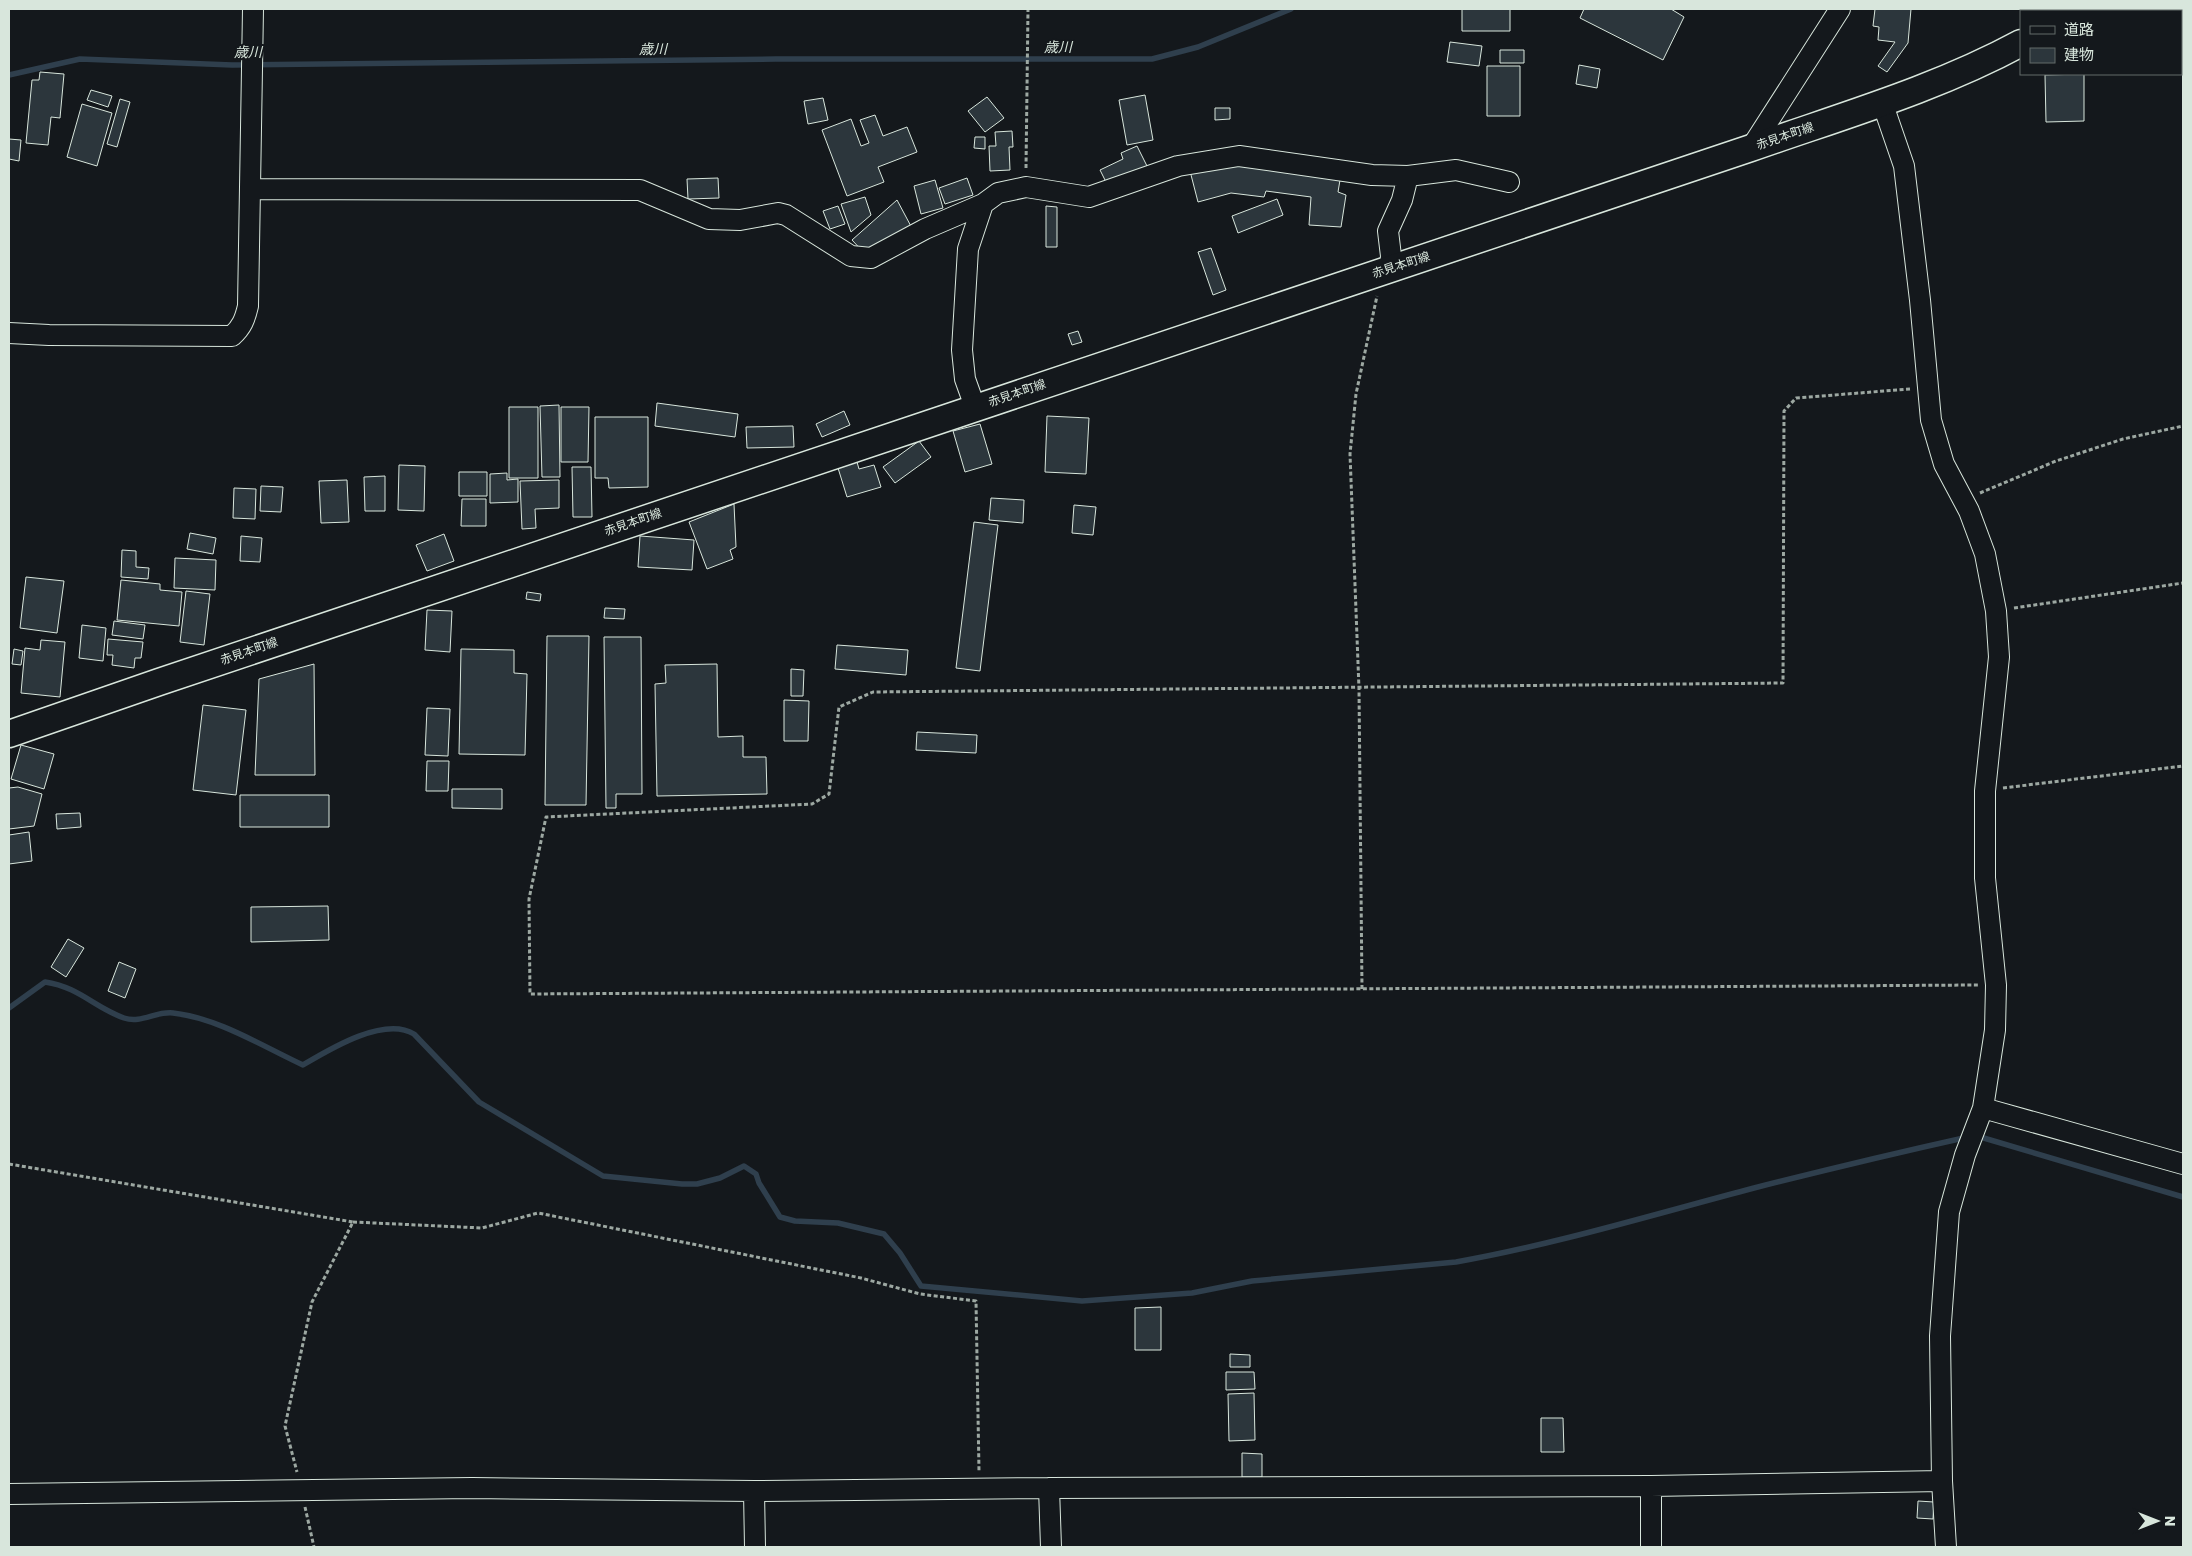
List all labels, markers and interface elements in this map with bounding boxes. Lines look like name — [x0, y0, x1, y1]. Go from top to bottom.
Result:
legend — [2020, 10, 2182, 75]
text: 道路 — [2064, 19, 2094, 40]
water label: 歳川 — [1044, 37, 1074, 57]
water label: 歳川 — [639, 39, 669, 59]
water label: 歳川 — [234, 42, 264, 62]
text: 建物 — [2064, 44, 2094, 65]
street label: 赤見本町線 — [1754, 118, 1816, 153]
street label: 赤見本町線 — [1370, 247, 1432, 282]
street label: 赤見本町線 — [986, 375, 1048, 410]
street label: 赤見本町線 — [602, 504, 664, 539]
street label: 赤見本町線 — [218, 633, 280, 668]
north arrow — [2132, 1496, 2182, 1546]
text: N — [2160, 1516, 2180, 1526]

